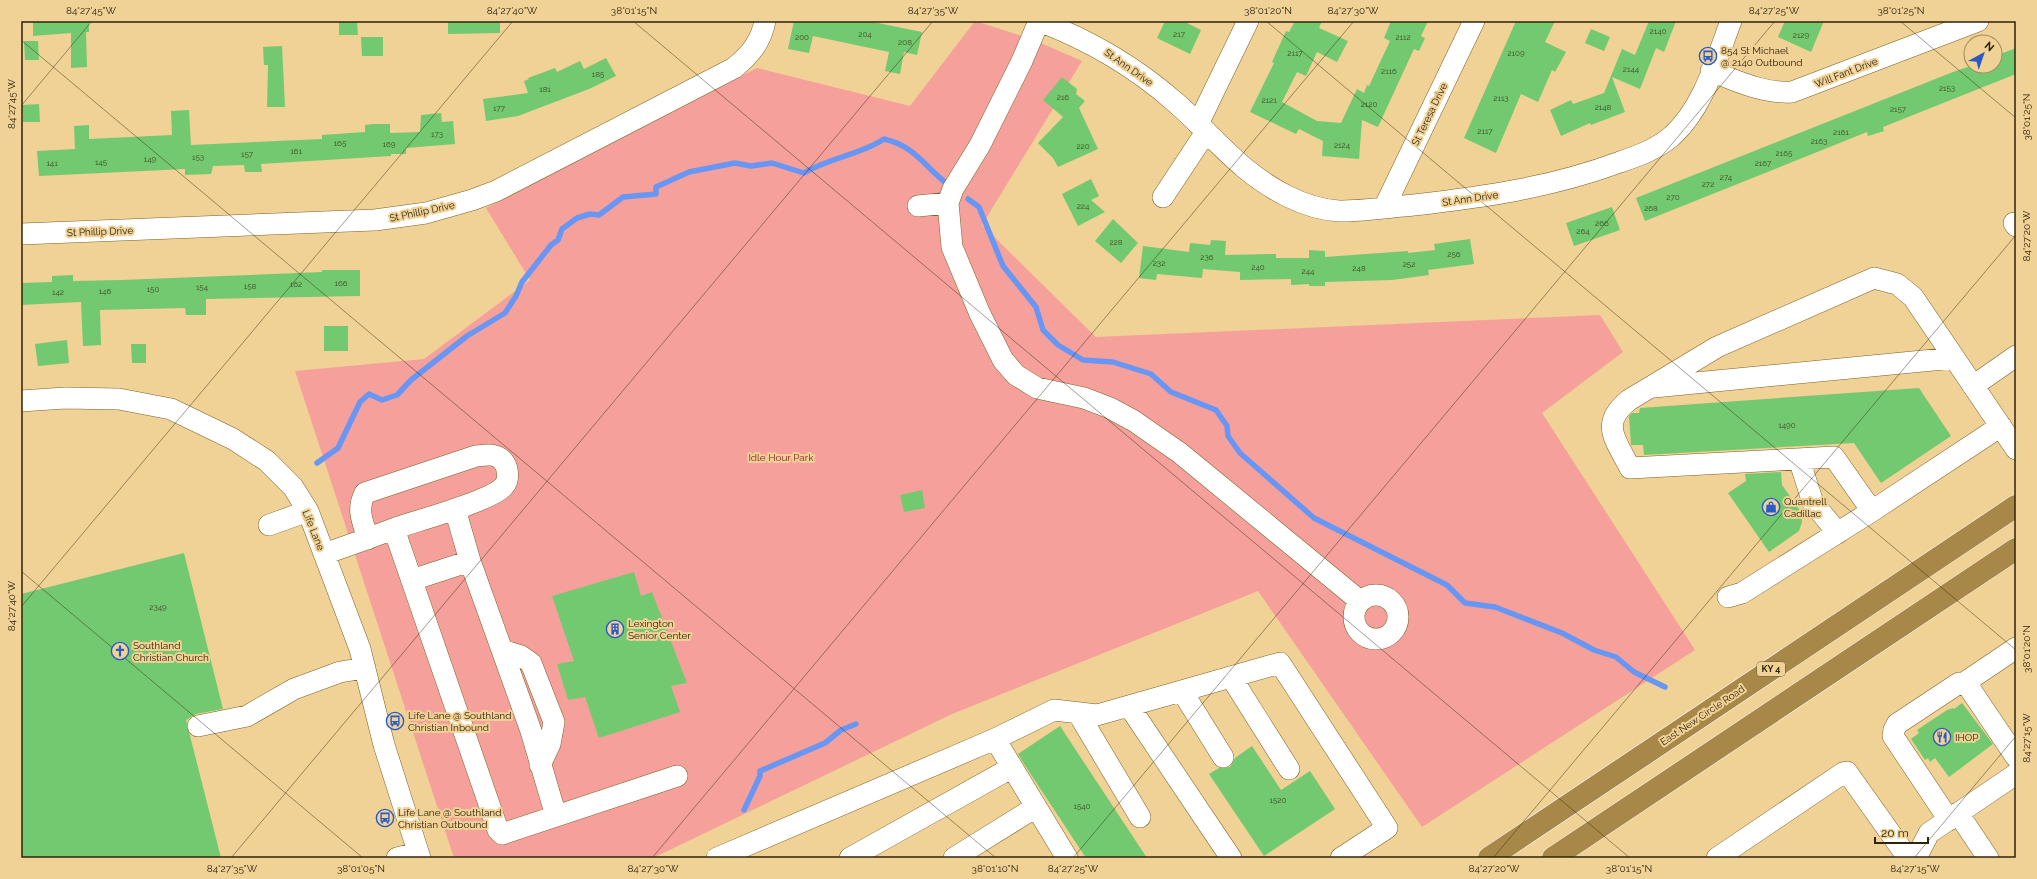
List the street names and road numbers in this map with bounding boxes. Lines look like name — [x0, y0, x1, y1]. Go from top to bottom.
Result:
street label: St Ann Drive — [1102, 47, 1155, 88]
street label: Will Fant Drive — [1813, 55, 1879, 90]
street label: St Teresa Drive — [1410, 81, 1449, 147]
street label: St Ann Drive — [1441, 189, 1499, 208]
street label: St Phillip Drive — [389, 199, 456, 224]
street label: St Phillip Drive — [67, 225, 133, 238]
street label: Life Lane — [300, 508, 327, 552]
road number: KY 4 — [1757, 662, 1785, 676]
street label: East New Circle Road — [1658, 683, 1746, 748]

